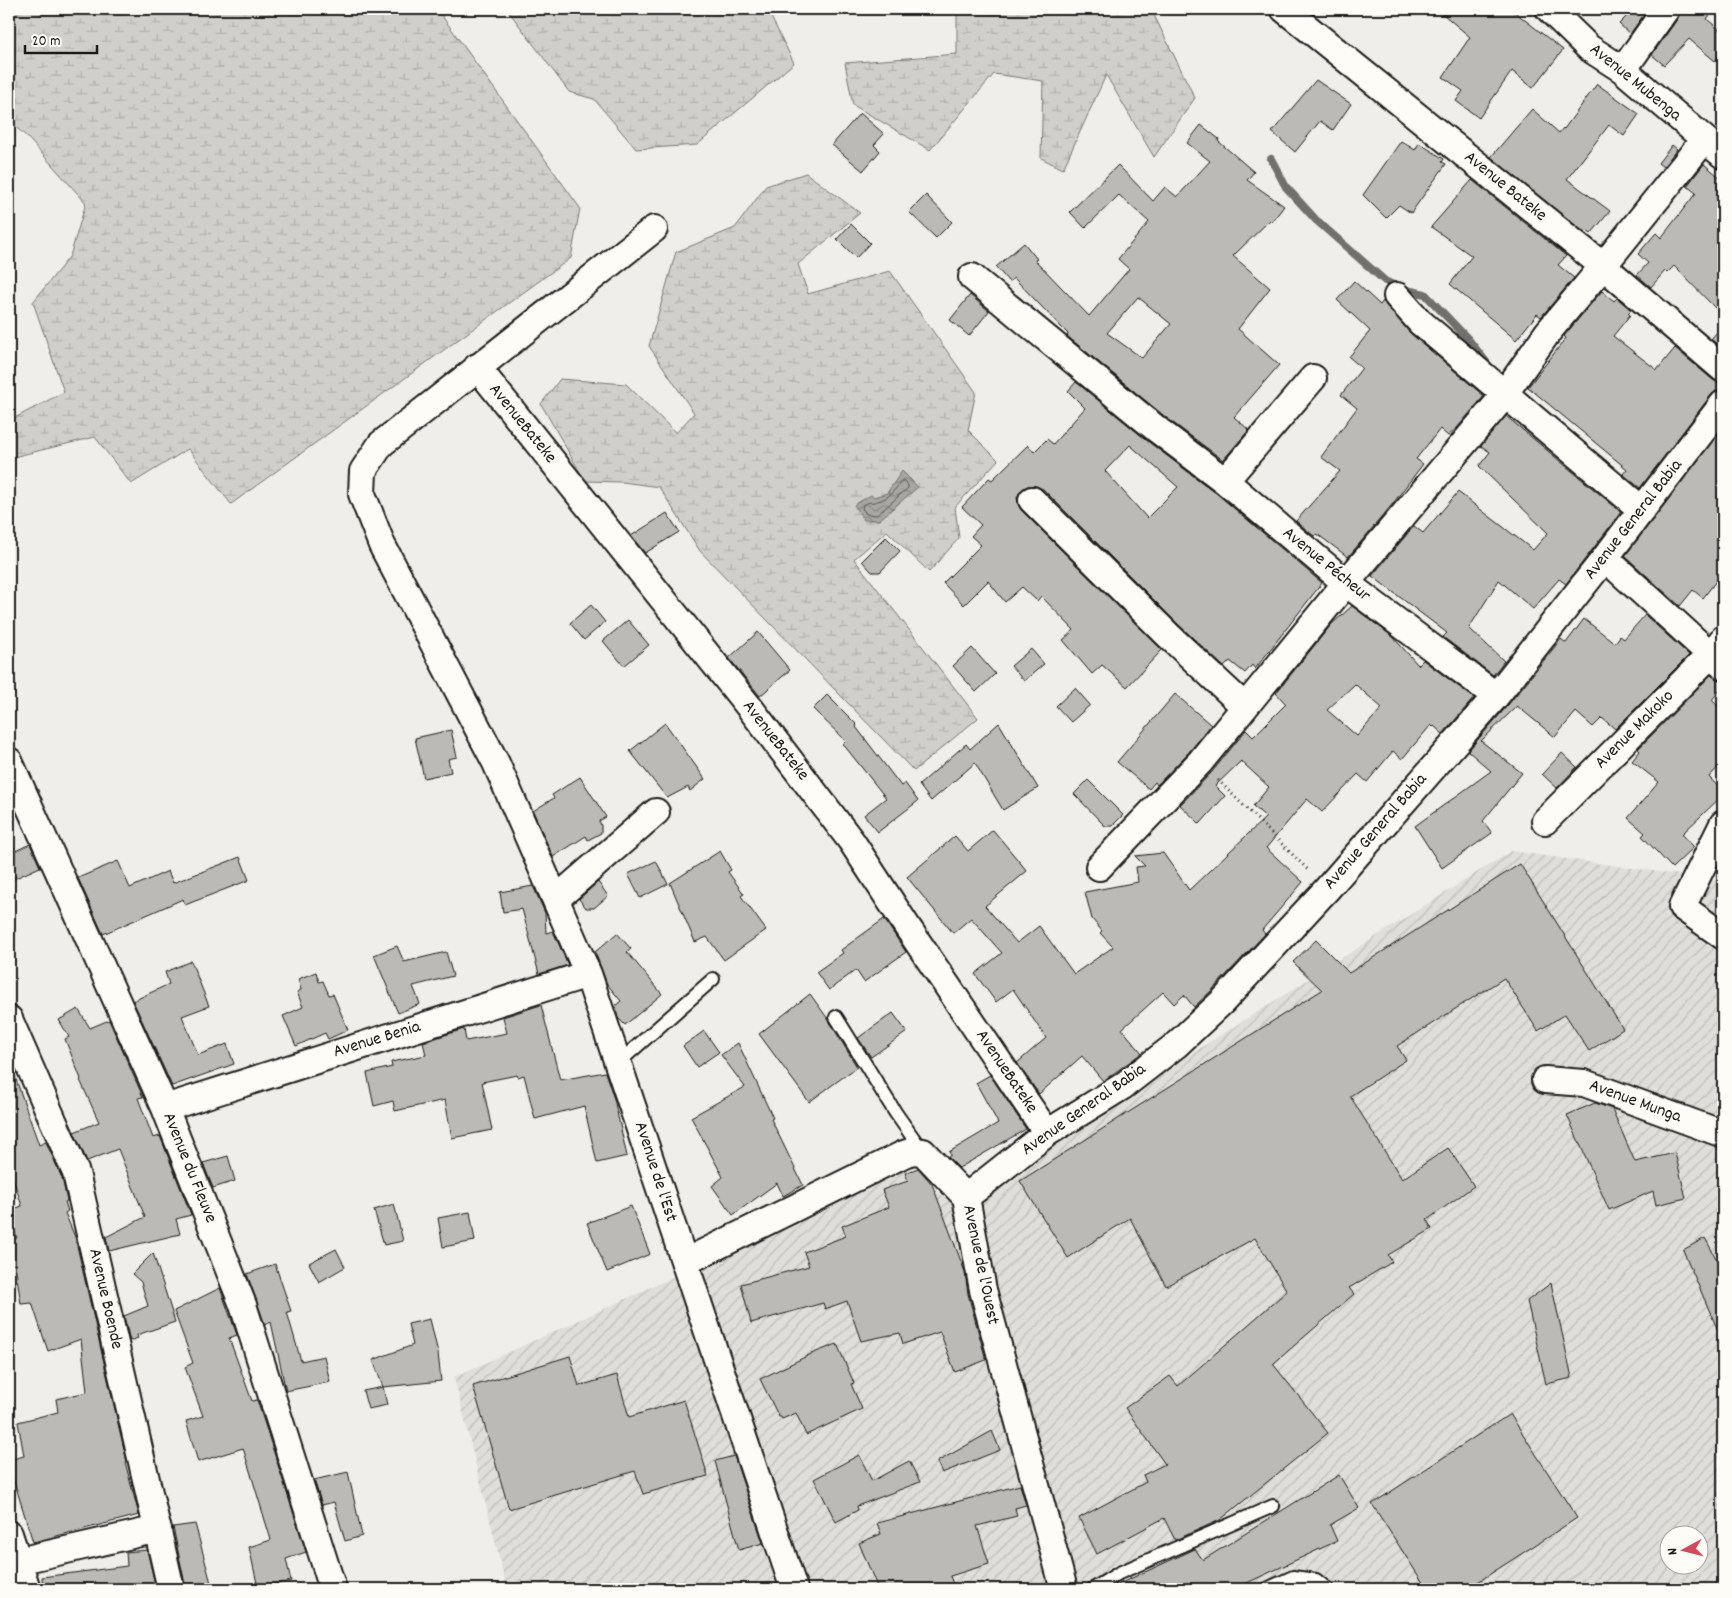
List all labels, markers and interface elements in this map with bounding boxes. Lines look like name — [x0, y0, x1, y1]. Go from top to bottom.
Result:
scale bar — [25, 22, 98, 54]
text: 20 m — [32, 31, 60, 53]
street label: Avenue Mubenga — [1584, 38, 1687, 128]
street label: Avenue Bateke — [1458, 146, 1552, 228]
street label: AvenueBateke — [482, 379, 562, 469]
street label: Avenue General Babia — [1579, 454, 1689, 585]
street label: Avenue Pécheur — [1277, 522, 1376, 609]
street label: Avenue Makoko — [1590, 685, 1680, 775]
street label: AvenueBateke — [736, 695, 814, 787]
street label: Avenue General Babia — [1318, 768, 1434, 896]
street label: Avenue Benia — [330, 1015, 424, 1065]
street label: AvenueBateke — [969, 1025, 1043, 1119]
street label: Avenue General Babia — [1017, 1057, 1152, 1162]
street label: Avenue Munga — [1585, 1074, 1685, 1130]
street label: Avenue du Fleuve — [155, 1109, 223, 1227]
street label: Avenue de l'Est — [627, 1119, 683, 1226]
street label: Avenue de l'Ouest — [955, 1203, 1005, 1328]
street label: Avenue Boende — [81, 1246, 129, 1352]
north arrow — [1660, 1526, 1710, 1576]
text: N — [1663, 1547, 1683, 1556]

